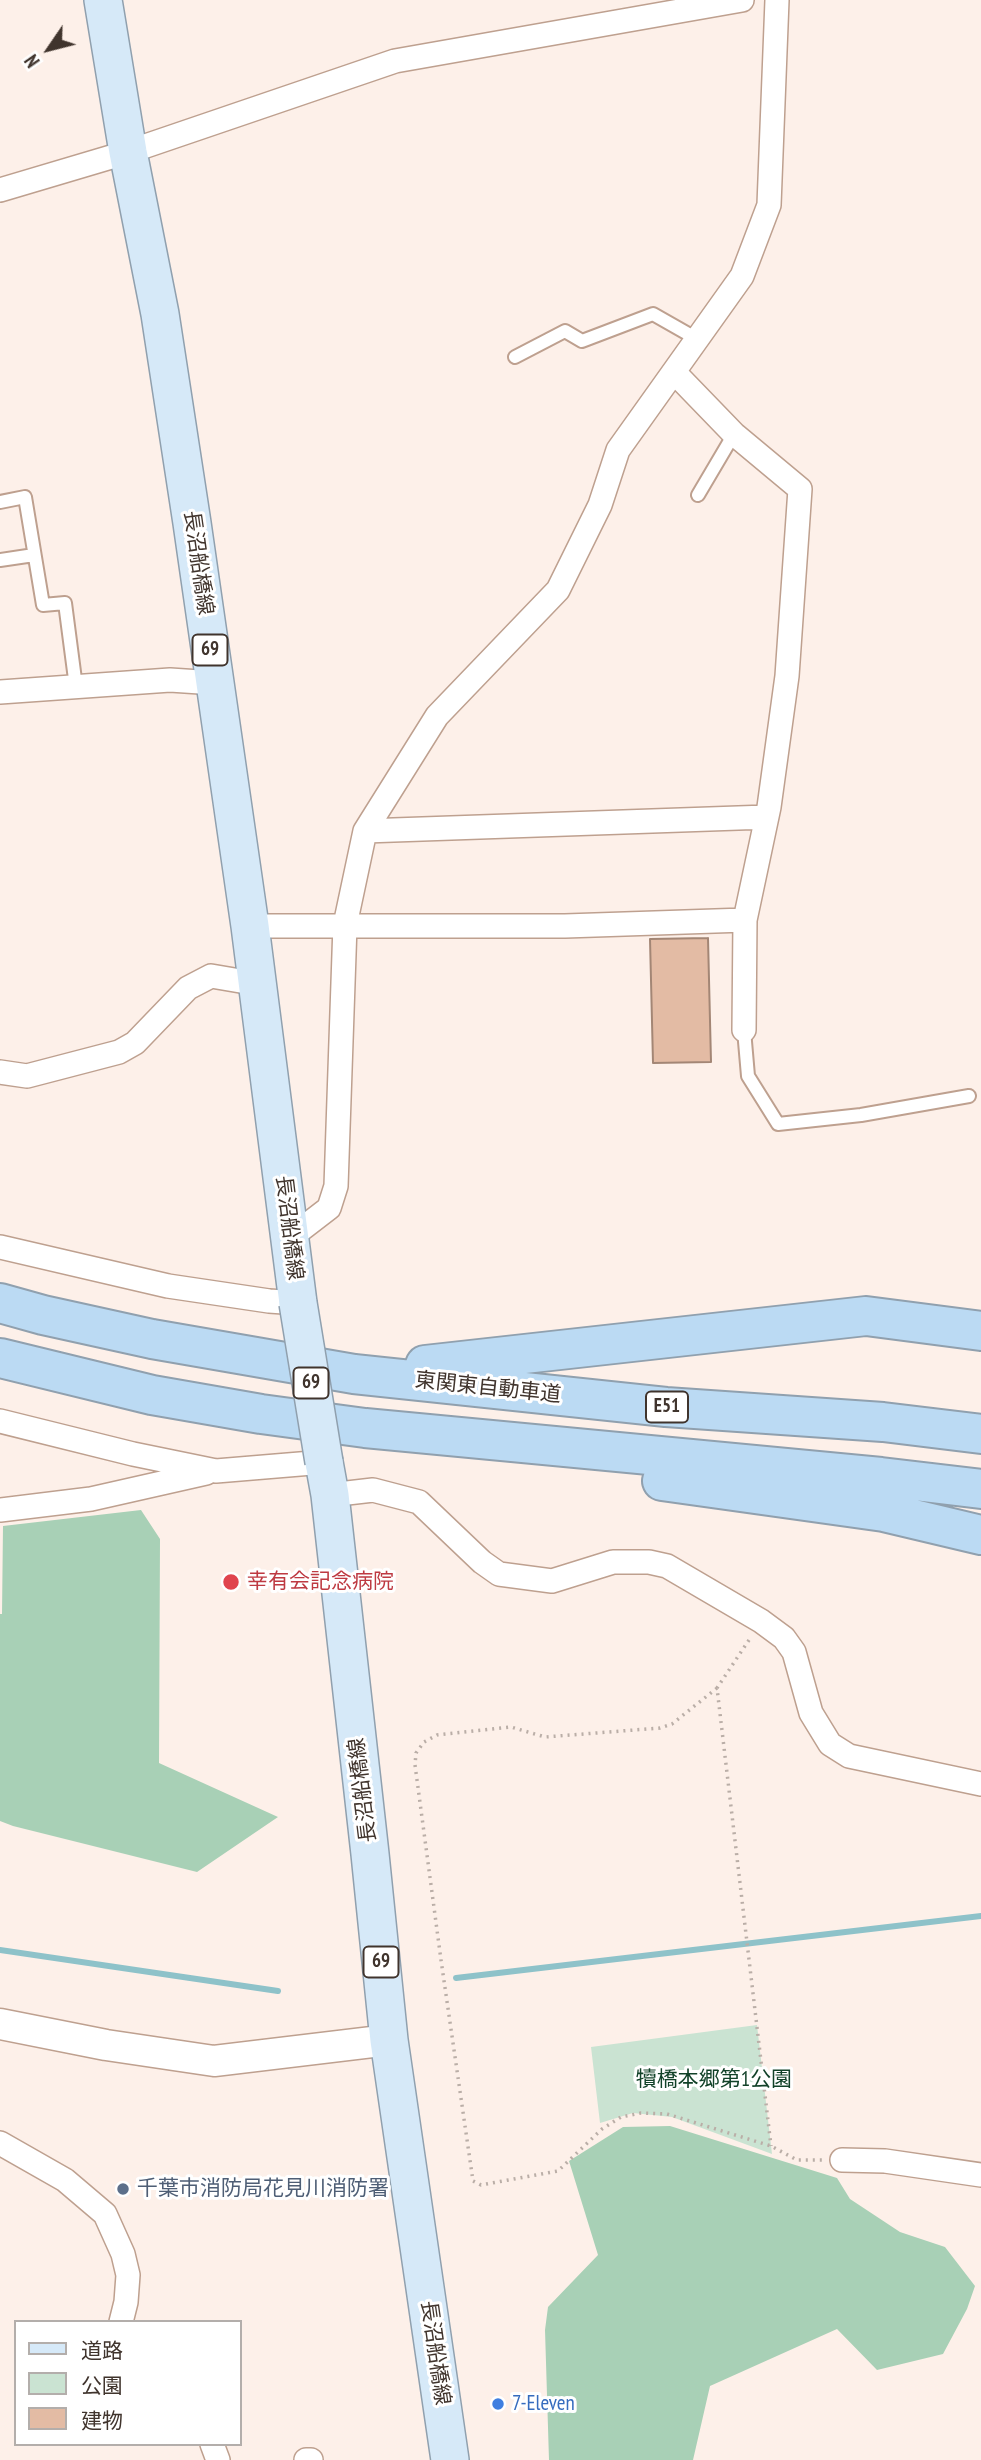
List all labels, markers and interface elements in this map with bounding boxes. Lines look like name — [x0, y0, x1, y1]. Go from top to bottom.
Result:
north arrow — [14, 14, 84, 84]
text: N — [19, 50, 45, 72]
street label: 長沼船橋線 — [178, 509, 218, 617]
road number: 69 — [192, 635, 228, 666]
street label: 長沼船橋線 — [270, 1174, 308, 1282]
road number: 69 — [294, 1368, 328, 1399]
street label: 東関東自動車道 — [414, 1368, 562, 1408]
road number: E51 — [646, 1392, 688, 1422]
place label: 幸有会記念病院 — [247, 1569, 394, 1595]
marker: 幸有会記念病院 — [221, 1572, 241, 1592]
street label: 長沼船橋線 — [344, 1736, 382, 1844]
road number: 69 — [364, 1946, 398, 1978]
park label: 犢橋本郷第1公園 — [636, 2067, 792, 2093]
place label: 千葉市消防局花見川消防署 — [137, 2176, 389, 2202]
marker: 千葉市消防局花見川消防署 — [115, 2181, 131, 2197]
street label: 長沼船橋線 — [415, 2299, 455, 2407]
legend — [14, 2320, 242, 2446]
text: 道路 — [81, 2337, 123, 2364]
text: 公園 — [81, 2372, 123, 2399]
place label: 7-Eleven — [512, 2391, 575, 2417]
marker: 7-Eleven — [490, 2396, 506, 2412]
text: 建物 — [81, 2407, 123, 2434]

